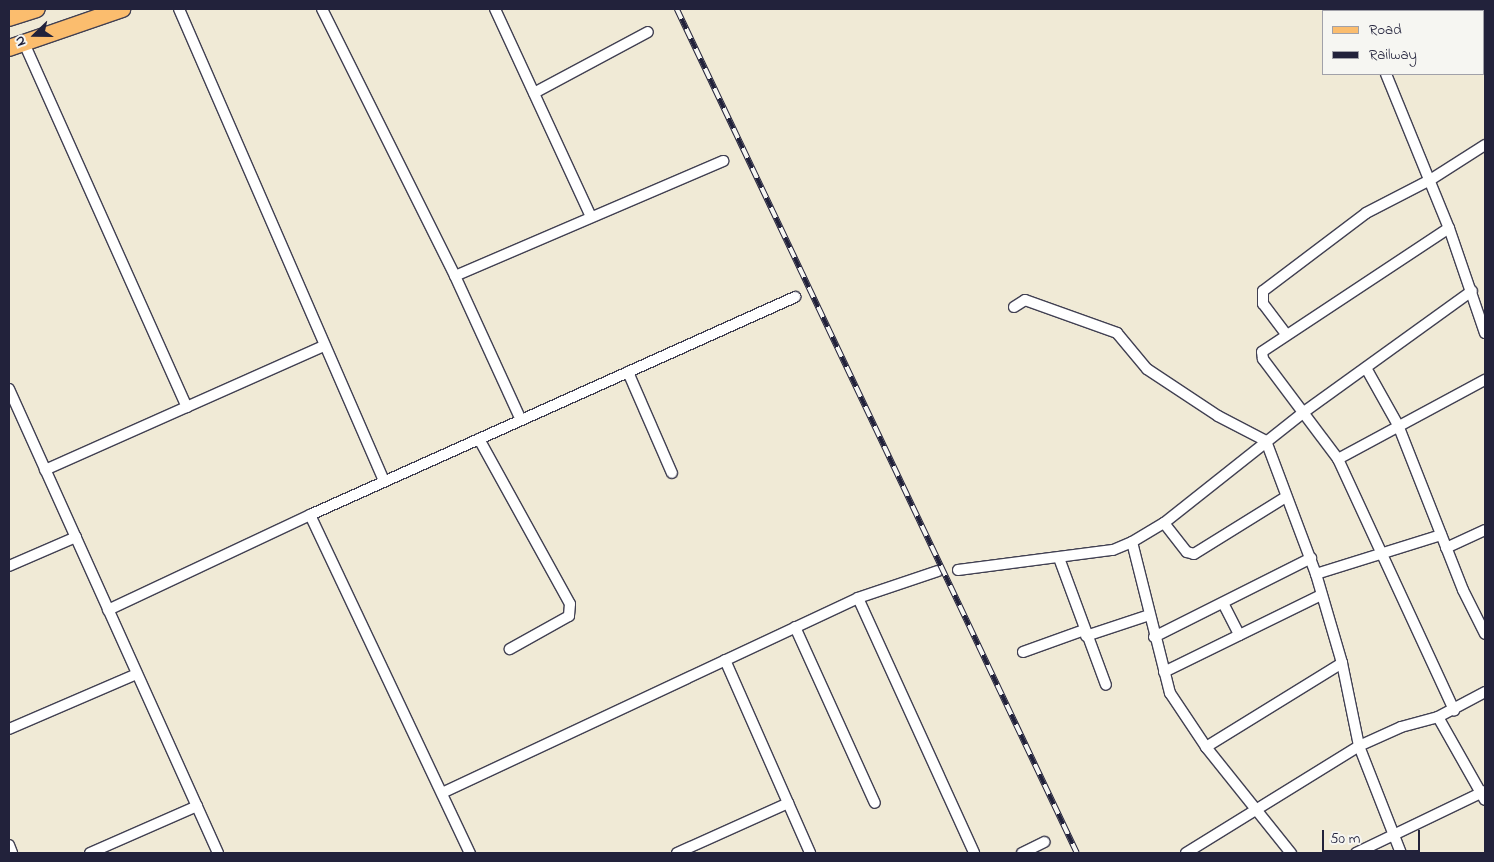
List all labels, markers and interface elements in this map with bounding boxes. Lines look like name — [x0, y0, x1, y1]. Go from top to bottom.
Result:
north arrow — [10, 10, 60, 60]
legend — [1322, 10, 1484, 75]
text: Road — [1369, 19, 1402, 41]
text: N — [9, 32, 32, 49]
text: Railway — [1369, 44, 1417, 66]
scale bar — [1324, 820, 1422, 852]
text: 50 m — [1330, 828, 1360, 850]

